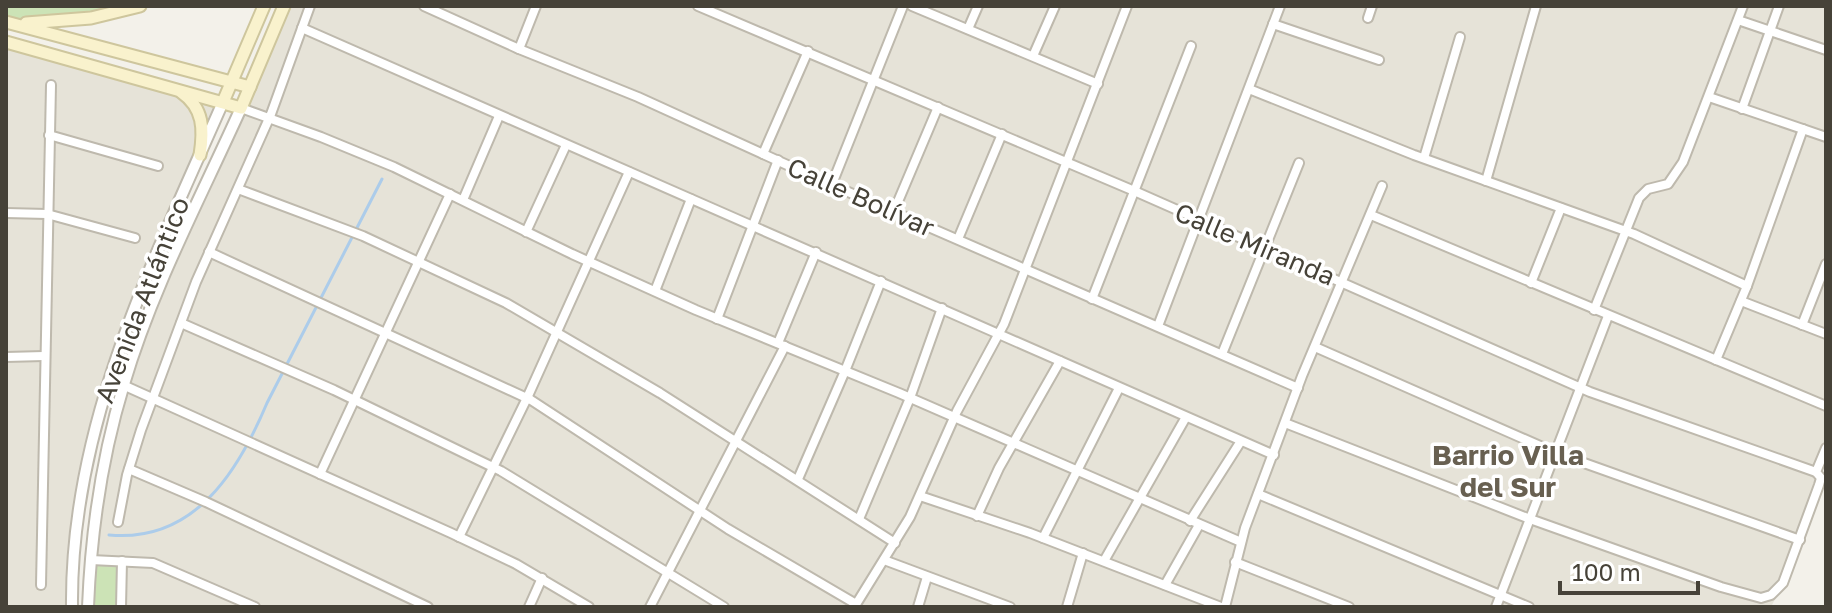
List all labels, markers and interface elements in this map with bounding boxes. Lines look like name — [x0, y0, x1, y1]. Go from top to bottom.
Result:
street label: Calle Bolívar — [783, 151, 939, 243]
street label: Avenida Atlántico — [89, 193, 195, 407]
street label: Calle Miranda — [1170, 196, 1340, 292]
district label: Barrio Villa del Sur — [1432, 438, 1584, 503]
scale bar — [1560, 545, 1698, 595]
text: 100 m — [1572, 557, 1641, 586]

